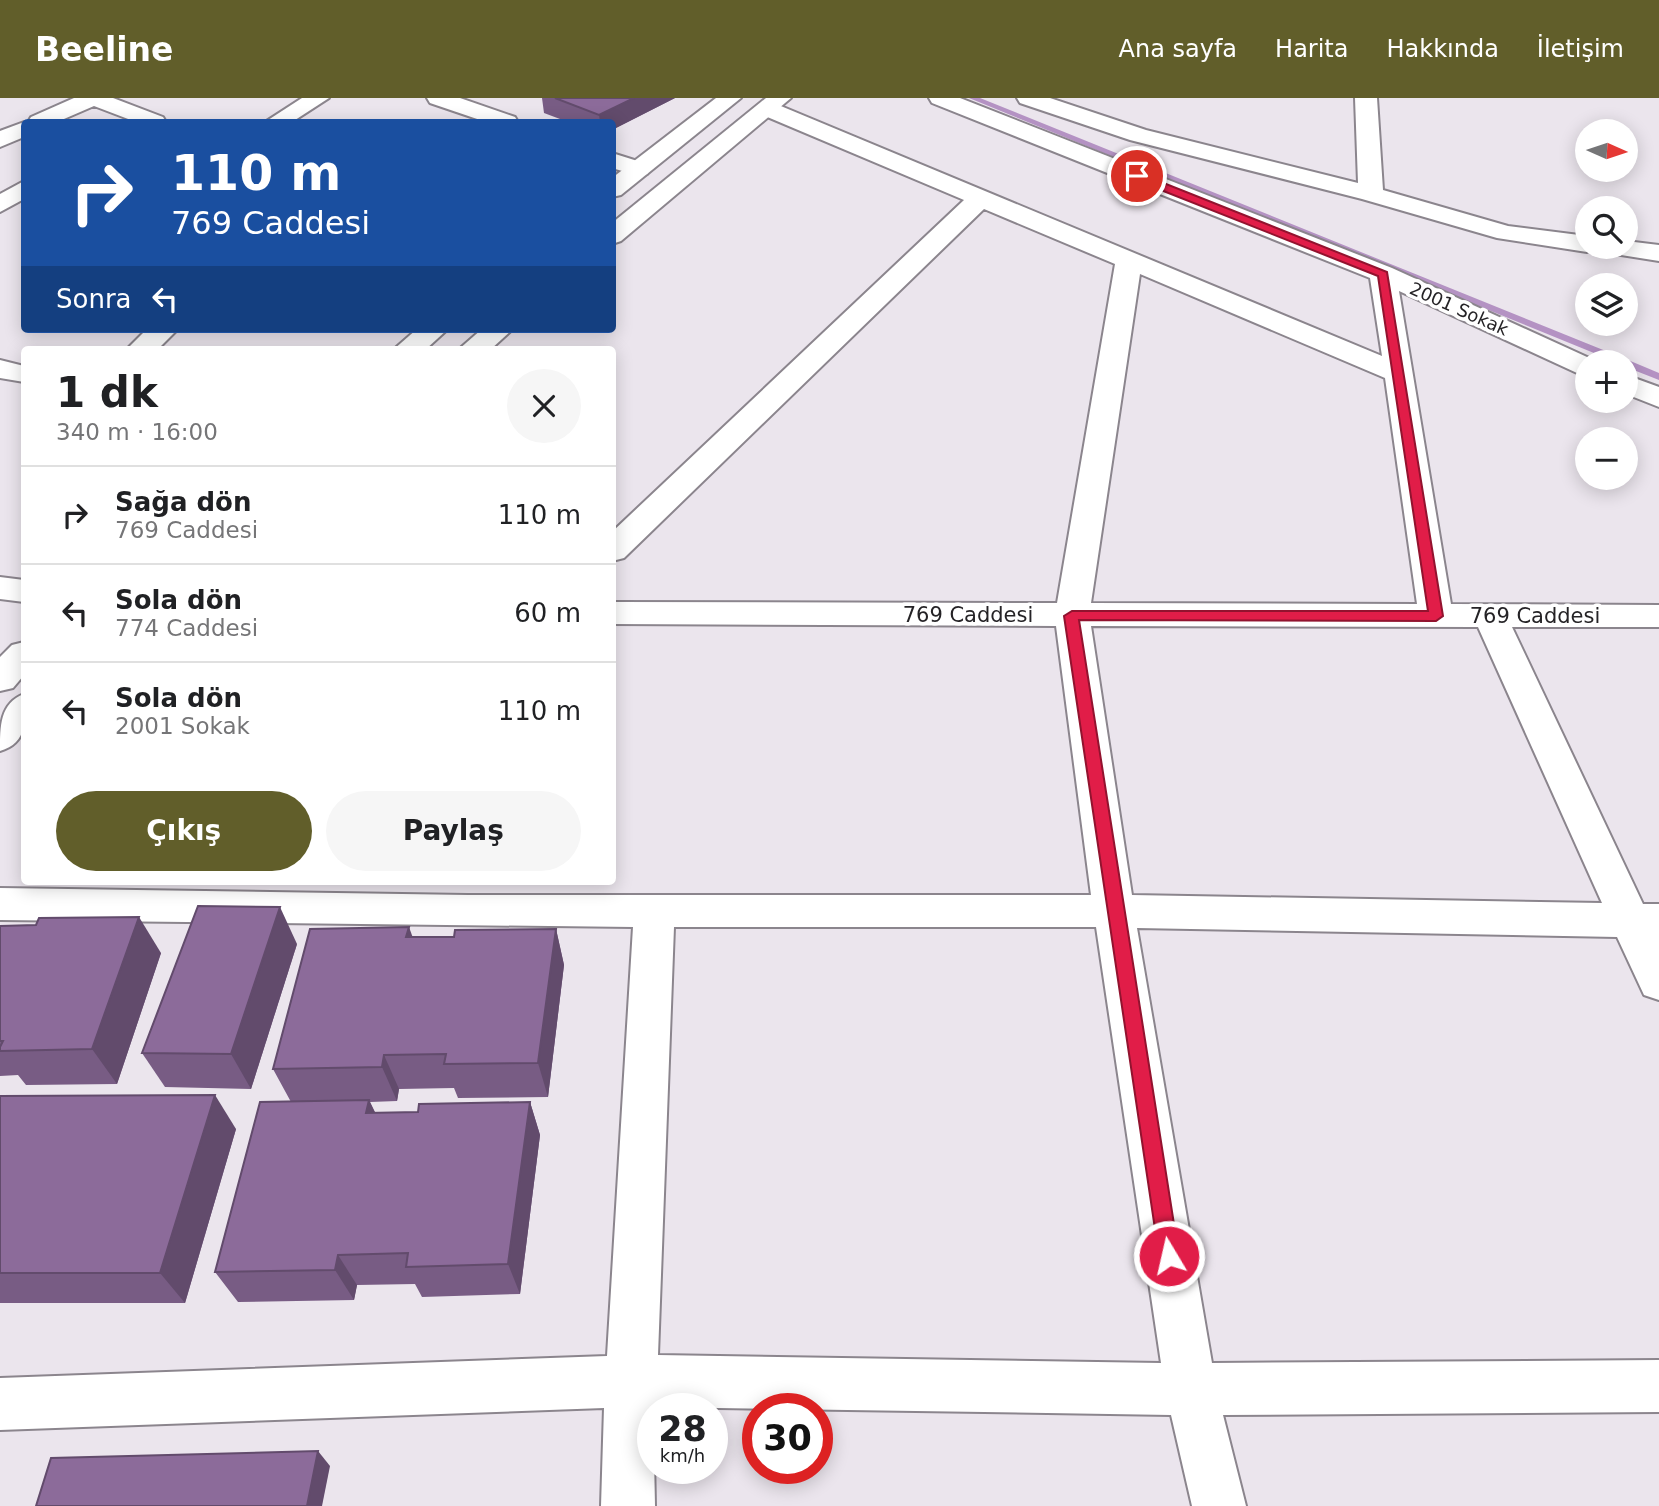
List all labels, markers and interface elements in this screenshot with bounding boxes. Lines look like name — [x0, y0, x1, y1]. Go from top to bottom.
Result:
text: Beeline — [35, 30, 173, 69]
text: Ana sayfa — [1119, 35, 1237, 63]
text: Harita — [1275, 35, 1348, 63]
text: Hakkında — [1386, 35, 1499, 63]
text: İletişim — [1537, 35, 1624, 63]
north arrow — [1575, 119, 1638, 182]
map controls — [1575, 119, 1638, 490]
text: 110 m — [171, 145, 341, 202]
pin — [1107, 146, 1167, 206]
icon: right — [56, 147, 147, 238]
icon: arrive — [1118, 157, 1156, 195]
button: search — [1575, 196, 1638, 259]
text: 769 Caddesi — [171, 204, 370, 242]
button: layers — [1575, 273, 1638, 336]
street label: 2001 Sokak — [1407, 277, 1512, 340]
icon: left — [146, 280, 184, 318]
text: Sonra — [56, 284, 132, 314]
button: + — [1575, 350, 1638, 413]
text: 1 dk — [56, 368, 158, 417]
button: close — [507, 369, 581, 443]
text: 340 m · 16:00 — [56, 419, 218, 445]
button: − — [1575, 427, 1638, 490]
text: Sağa dön — [115, 487, 251, 517]
icon: right — [56, 496, 94, 534]
text: 110 m — [498, 500, 581, 530]
text: 769 Caddesi — [115, 517, 258, 543]
text: Sola dön — [115, 585, 242, 615]
icon: left — [56, 594, 94, 632]
text: 60 m — [514, 598, 581, 628]
street label: 769 Caddesi — [903, 603, 1033, 627]
street label: 769 Caddesi — [1470, 604, 1600, 628]
text: 774 Caddesi — [115, 615, 258, 641]
text: Sola dön — [115, 683, 242, 713]
icon: left — [56, 692, 94, 730]
text: 110 m — [498, 696, 581, 726]
text: 2001 Sokak — [115, 713, 250, 739]
button: Çıkış — [56, 791, 312, 871]
button: Paylaş — [326, 791, 581, 871]
position arrow — [1132, 1219, 1206, 1293]
speed limit sign: 30 — [742, 1393, 833, 1484]
text: 28 — [658, 1409, 707, 1449]
text: km/h — [660, 1445, 705, 1466]

